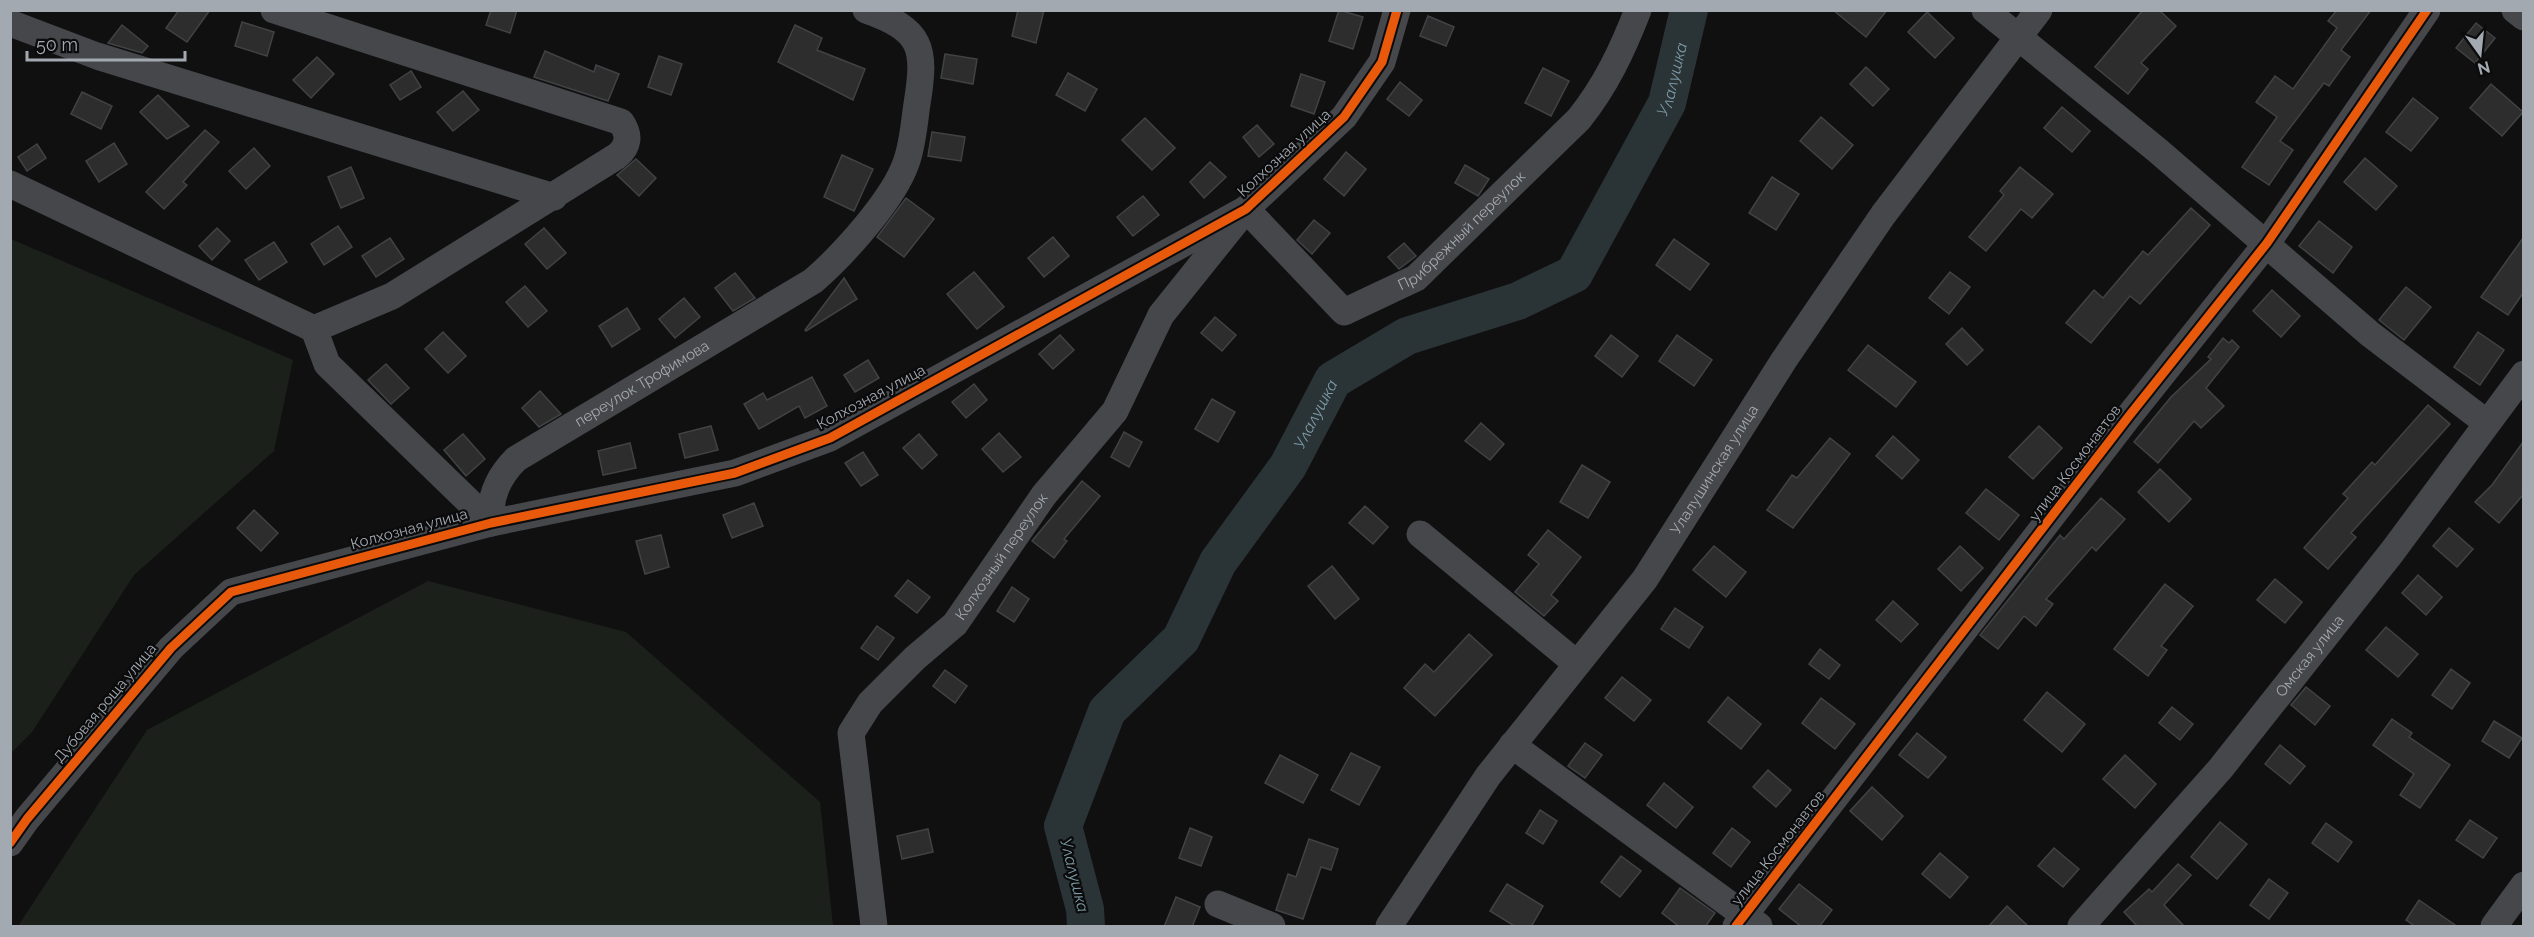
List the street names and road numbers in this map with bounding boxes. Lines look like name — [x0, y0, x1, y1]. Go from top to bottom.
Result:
street label: Колхозная улица — [1234, 105, 1334, 201]
street label: Прибрежный переулок — [1395, 167, 1529, 294]
street label: переулок Трофимова — [572, 336, 712, 431]
street label: Колхозная улица — [814, 361, 928, 433]
street label: улица Космонавтов — [2025, 401, 2125, 525]
street label: Улалушинская улица — [1666, 402, 1762, 538]
street label: Колхозный переулок — [951, 489, 1052, 623]
street label: Колхозная улица — [349, 505, 469, 553]
street label: Омская улица — [2272, 611, 2348, 701]
street label: Дубовая роща улица — [50, 640, 160, 766]
street label: улица Космонавтов — [1728, 787, 1828, 909]

